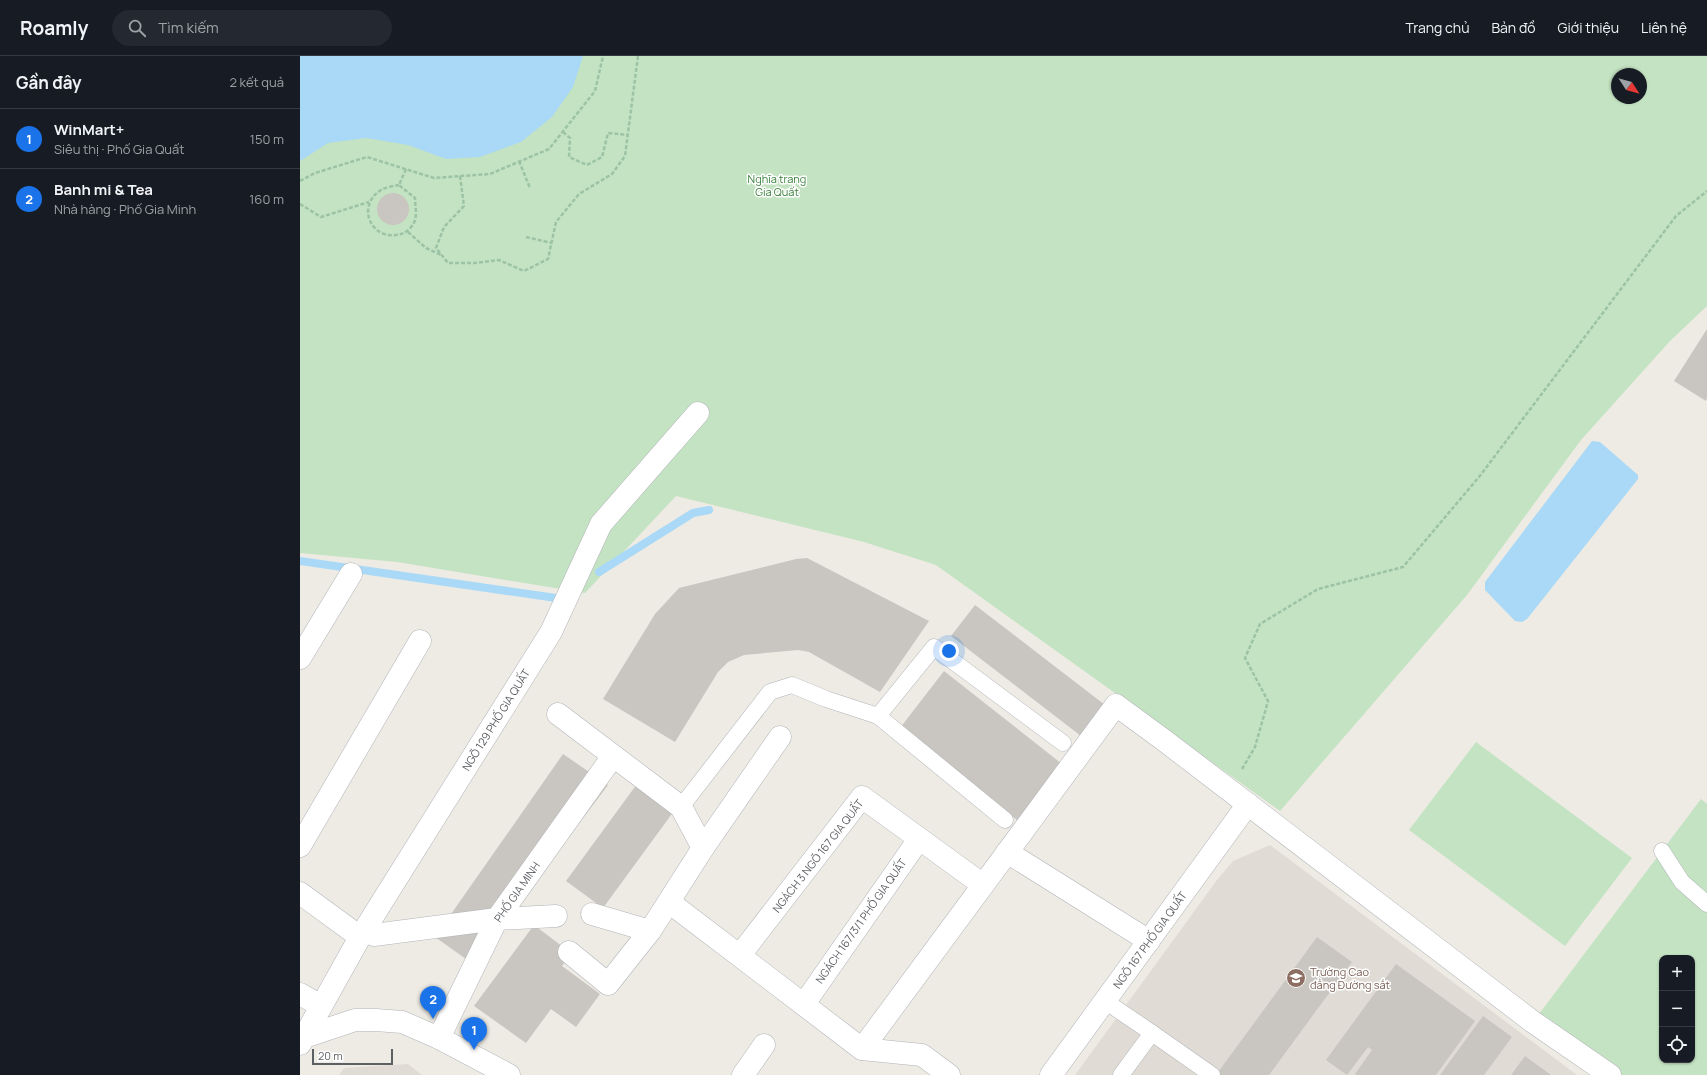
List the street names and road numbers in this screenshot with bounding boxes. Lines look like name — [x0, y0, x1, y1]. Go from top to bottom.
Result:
street label: NGÕ 129 PHỐ GIA QUẤT — [458, 666, 533, 773]
street label: NGÁCH 3 NGÕ 167 GIA QUẤT — [769, 796, 867, 915]
street label: NGÁCH 167/3/1 PHỐ GIA QUẤT — [812, 855, 910, 986]
street label: PHỐ GIA MINH — [490, 858, 543, 925]
street label: NGÕ 167 PHỐ GIA QUẤT — [1109, 888, 1190, 991]

